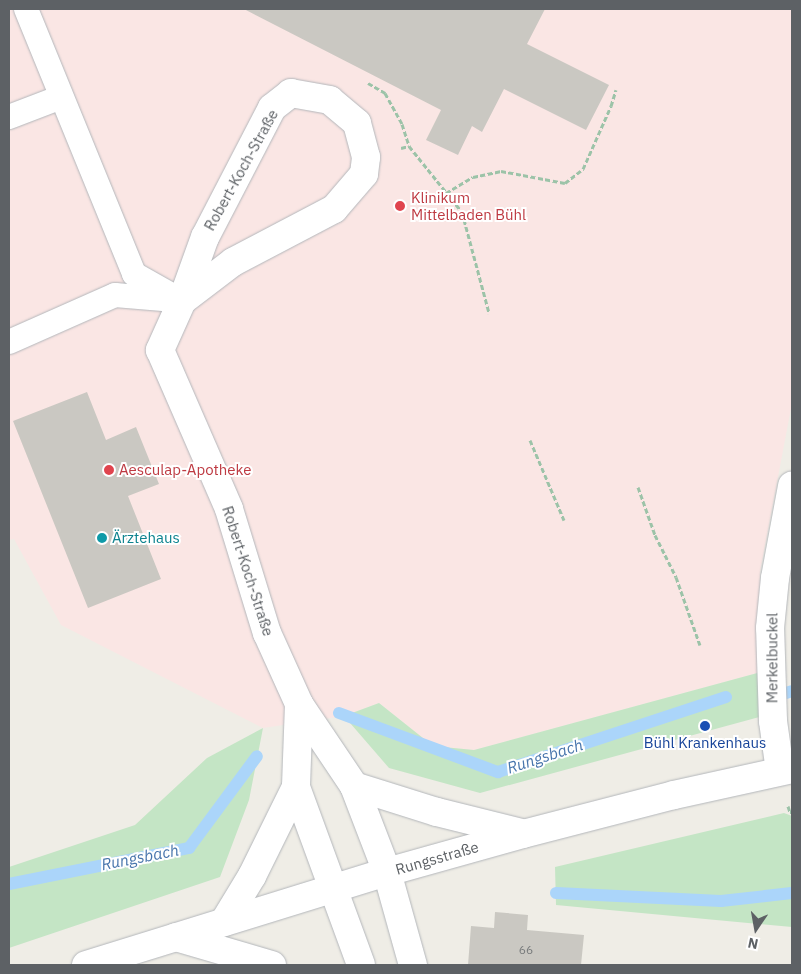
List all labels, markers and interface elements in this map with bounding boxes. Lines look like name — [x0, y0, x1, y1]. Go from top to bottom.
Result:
street label: Robert-Koch-Straße — [200, 106, 282, 234]
place label: Klinikum Mittelbaden Bühl — [411, 188, 526, 223]
marker: Klinikum Mittelbaden Bühl — [393, 199, 407, 213]
place label: Aesculap-Apotheke — [119, 461, 251, 479]
marker: Aesculap-Apotheke — [103, 464, 115, 476]
street label: Robert-Koch-Straße — [218, 504, 278, 638]
place label: Ärztehaus — [112, 529, 180, 547]
marker: Ärztehaus — [96, 532, 108, 544]
street label: Merkelbuckel — [763, 613, 781, 703]
marker: Bühl Krankenhaus — [699, 720, 711, 732]
place label: Bühl Krankenhaus — [644, 734, 766, 752]
water label: Rungsbach — [505, 735, 585, 777]
street label: Rungsstraße — [393, 838, 481, 878]
water label: Rungsbach — [100, 840, 180, 874]
north arrow — [731, 904, 781, 954]
text: N — [746, 934, 760, 954]
house number: 66 — [519, 943, 533, 957]

